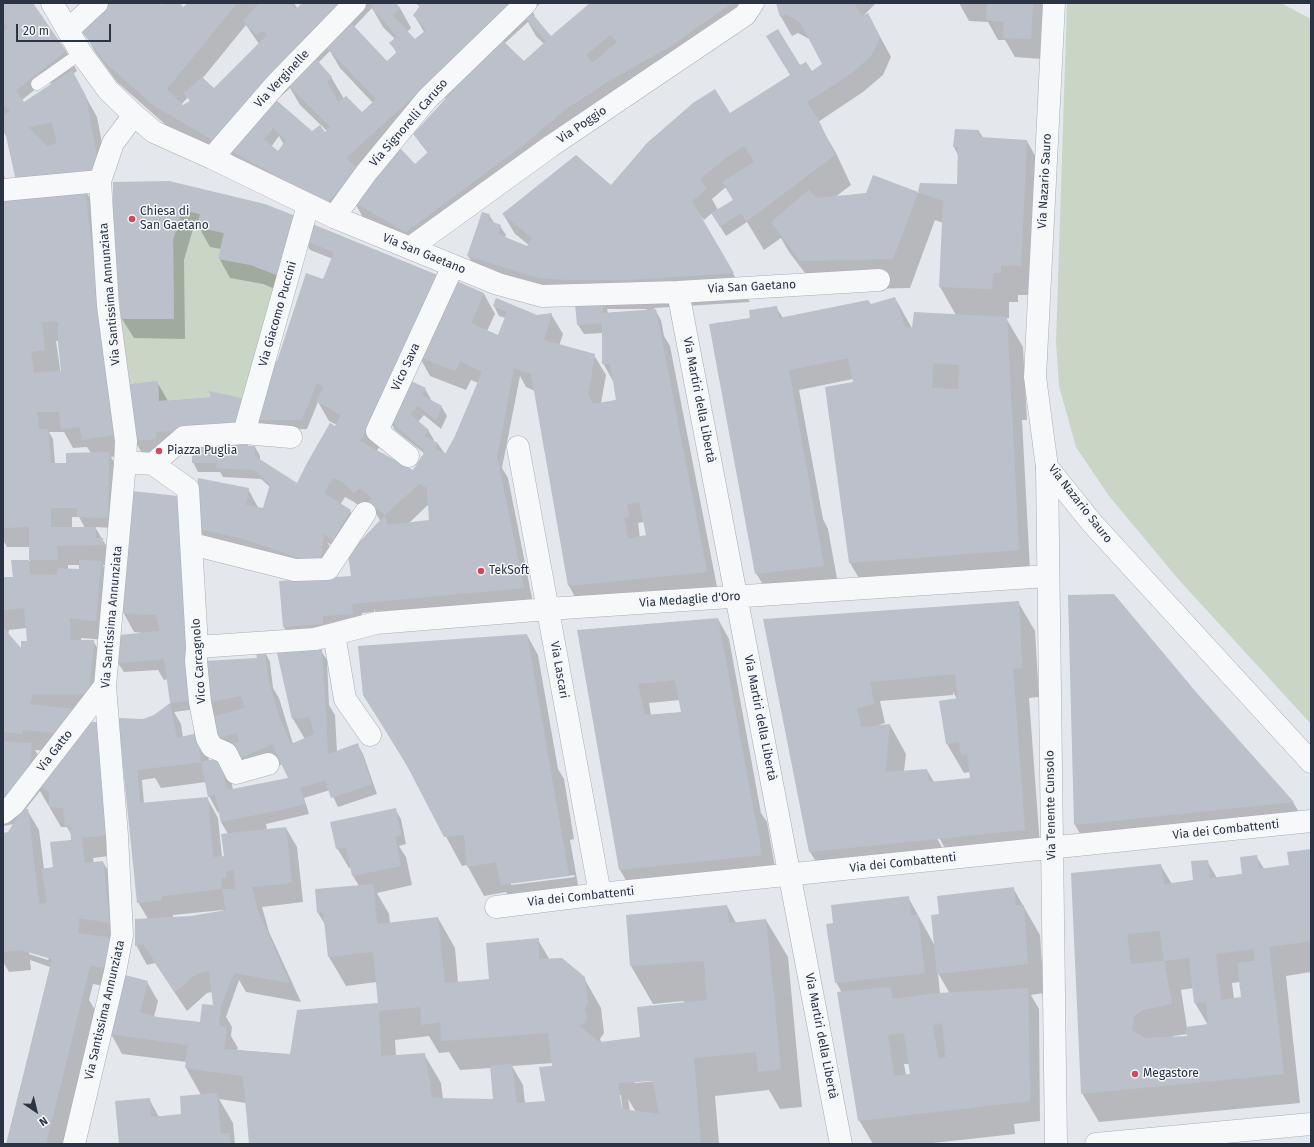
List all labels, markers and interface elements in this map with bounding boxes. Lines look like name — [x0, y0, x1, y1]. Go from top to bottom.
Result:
scale bar — [18, 16, 113, 42]
text: 20 m — [23, 24, 49, 38]
street label: Via Verginelle — [252, 47, 312, 111]
street label: Via Signorelli Caruso — [367, 76, 451, 170]
street label: Via Poggio — [555, 103, 609, 147]
street label: Via Nazario Sauro — [1035, 133, 1055, 229]
place label: Chiesa di San Gaetano — [140, 205, 209, 233]
marker: Chiesa di San Gaetano — [127, 214, 137, 224]
street label: Via Santissima Annunziata — [97, 222, 123, 366]
street label: Via San Gaetano — [380, 231, 468, 277]
street label: Via Giacomo Puccini — [256, 260, 300, 368]
street label: Via San Gaetano — [707, 277, 797, 297]
street label: Via Martiri della Libertà — [680, 336, 718, 464]
street label: Vico Sava — [389, 341, 423, 393]
place label: Piazza Puglia — [167, 444, 237, 458]
marker: Piazza Puglia — [154, 446, 164, 456]
street label: Via Nazario Sauro — [1045, 462, 1115, 546]
street label: Via Santissima Annunziata — [99, 545, 125, 689]
place label: TekSoft — [489, 564, 529, 578]
marker: TekSoft — [476, 566, 486, 576]
street label: Via Medaglie d'Oro — [639, 589, 741, 611]
street label: Vico Carcagnolo — [189, 618, 209, 704]
street label: Via Lascari — [547, 640, 571, 700]
street label: Via Martiri della Libertà — [741, 654, 779, 782]
street label: Via Gatto — [34, 727, 76, 775]
street label: Via Tenente Cunsolo — [1043, 750, 1059, 860]
street label: Via dei Combattenti — [1172, 817, 1280, 843]
street label: Via dei Combattenti — [849, 850, 957, 876]
street label: Via dei Combattenti — [527, 884, 635, 910]
street label: Via Santissima Annunziata — [82, 939, 128, 1081]
street label: Via Martiri della Libertà — [802, 972, 840, 1100]
place label: Megastore — [1143, 1067, 1199, 1081]
marker: Megastore — [1130, 1069, 1140, 1079]
north arrow — [16, 1091, 56, 1131]
text: N — [36, 1114, 50, 1129]

